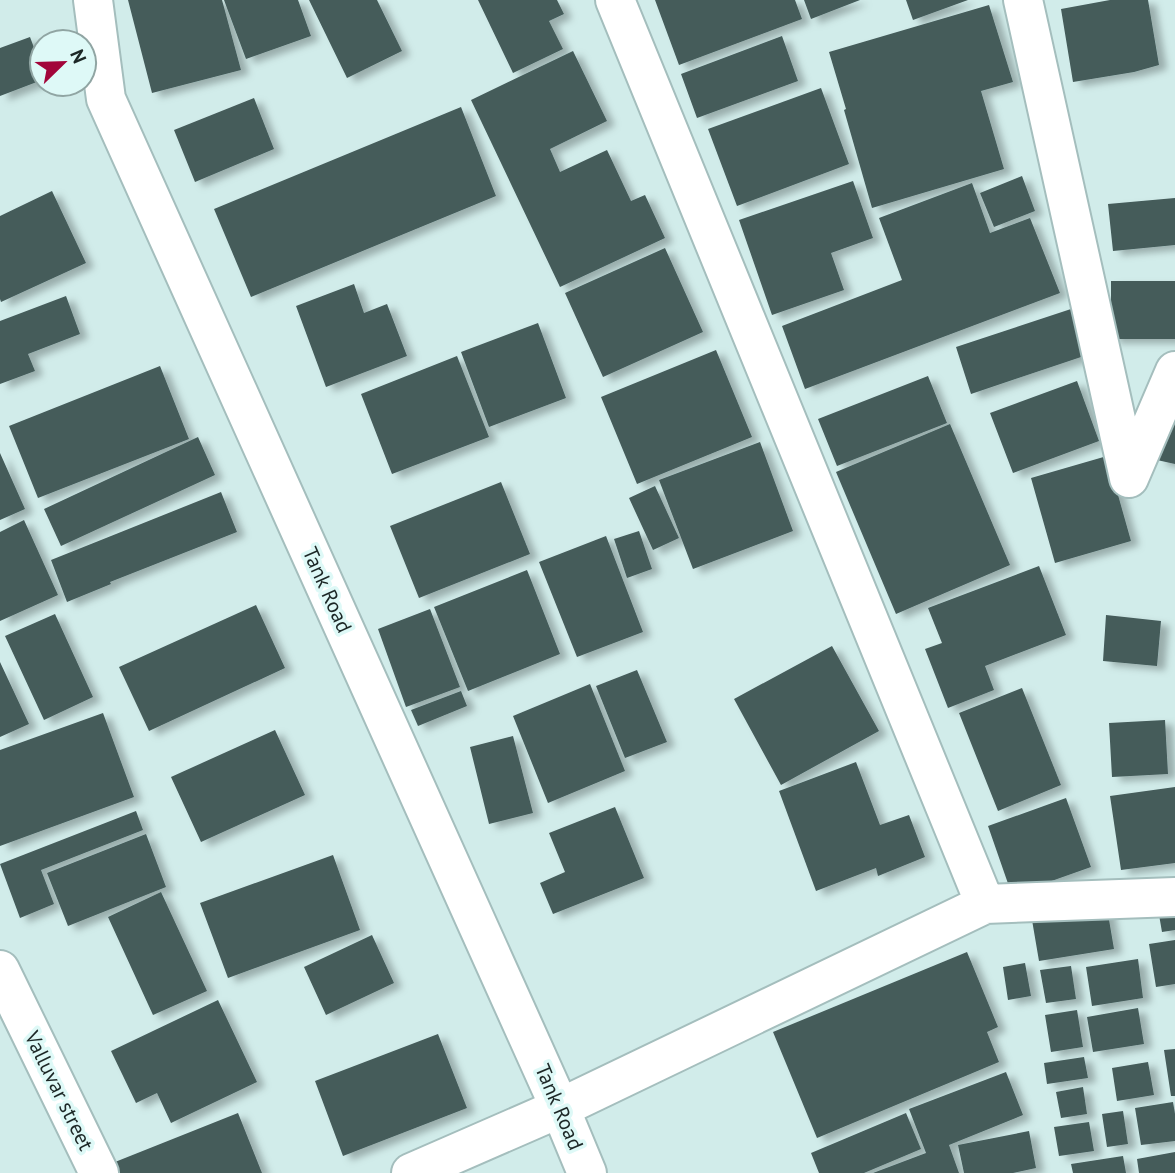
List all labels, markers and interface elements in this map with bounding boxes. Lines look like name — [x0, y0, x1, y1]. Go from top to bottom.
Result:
north arrow — [28, 28, 98, 98]
text: N — [65, 46, 92, 67]
street label: Tank Road — [297, 543, 358, 637]
street label: Valluvar street — [18, 1026, 100, 1155]
street label: Tank Road — [529, 1060, 590, 1154]

